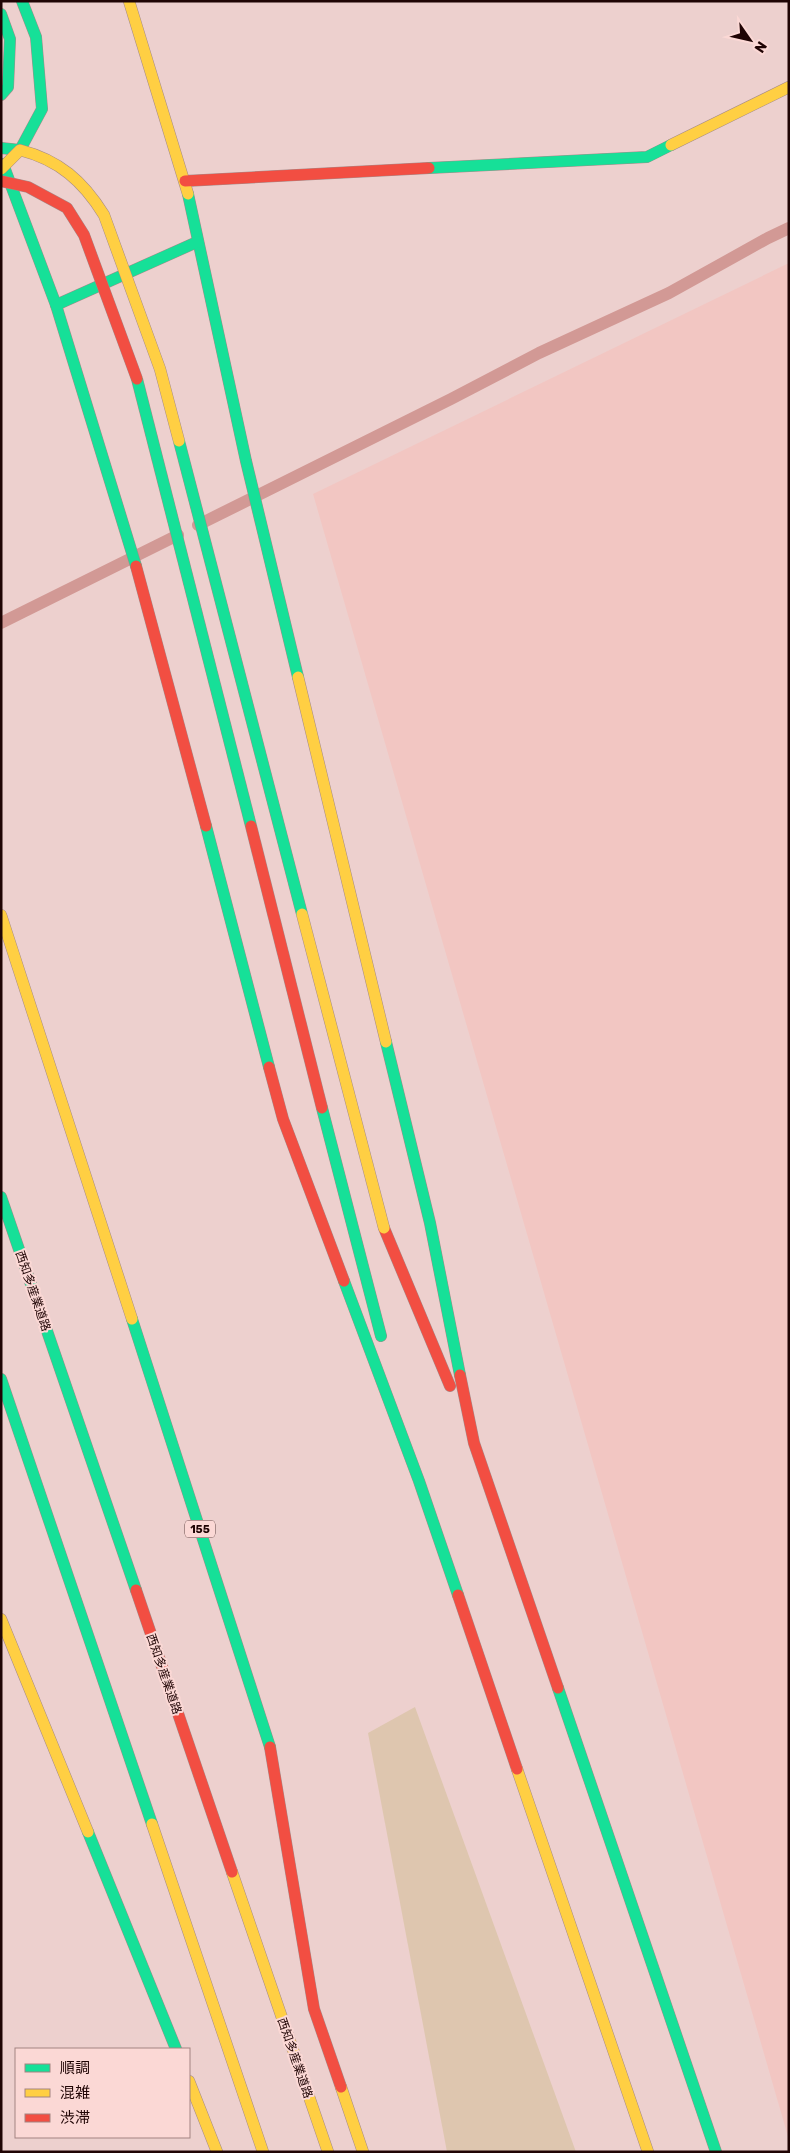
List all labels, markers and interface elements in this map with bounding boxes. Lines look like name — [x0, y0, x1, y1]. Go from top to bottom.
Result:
north arrow — [725, 15, 775, 65]
text: N — [750, 38, 770, 56]
street label: 西知多産業道路 — [13, 1249, 53, 1333]
road number: 155 — [185, 1520, 215, 1538]
street label: 西知多産業道路 — [144, 1632, 184, 1716]
street label: 西知多産業道路 — [275, 2016, 315, 2100]
legend — [15, 2048, 190, 2138]
text: 順調 — [60, 2059, 90, 2077]
text: 混雑 — [60, 2084, 90, 2102]
text: 渋滞 — [60, 2109, 90, 2127]

